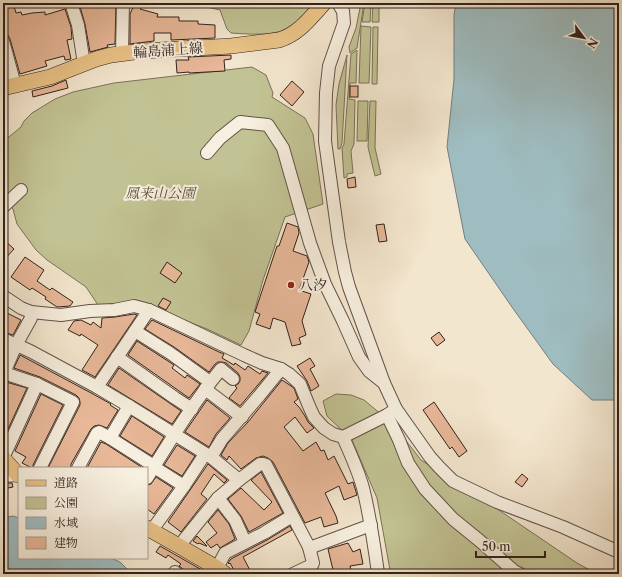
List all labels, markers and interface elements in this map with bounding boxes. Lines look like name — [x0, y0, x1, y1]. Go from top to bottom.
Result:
north arrow — [564, 18, 604, 58]
text: N — [584, 36, 601, 51]
street label: 輪島浦上線 — [132, 39, 204, 61]
park label: 鳳来山公園 — [125, 184, 197, 202]
place label: 八汐 — [299, 276, 327, 294]
marker: 八汐 — [286, 280, 296, 290]
legend — [18, 467, 148, 559]
text: 道路 — [54, 475, 78, 490]
text: 公園 — [54, 495, 78, 510]
text: 水域 — [54, 515, 78, 530]
scale bar — [476, 533, 545, 559]
text: 建物 — [54, 535, 78, 550]
text: 50 m — [482, 539, 511, 554]

